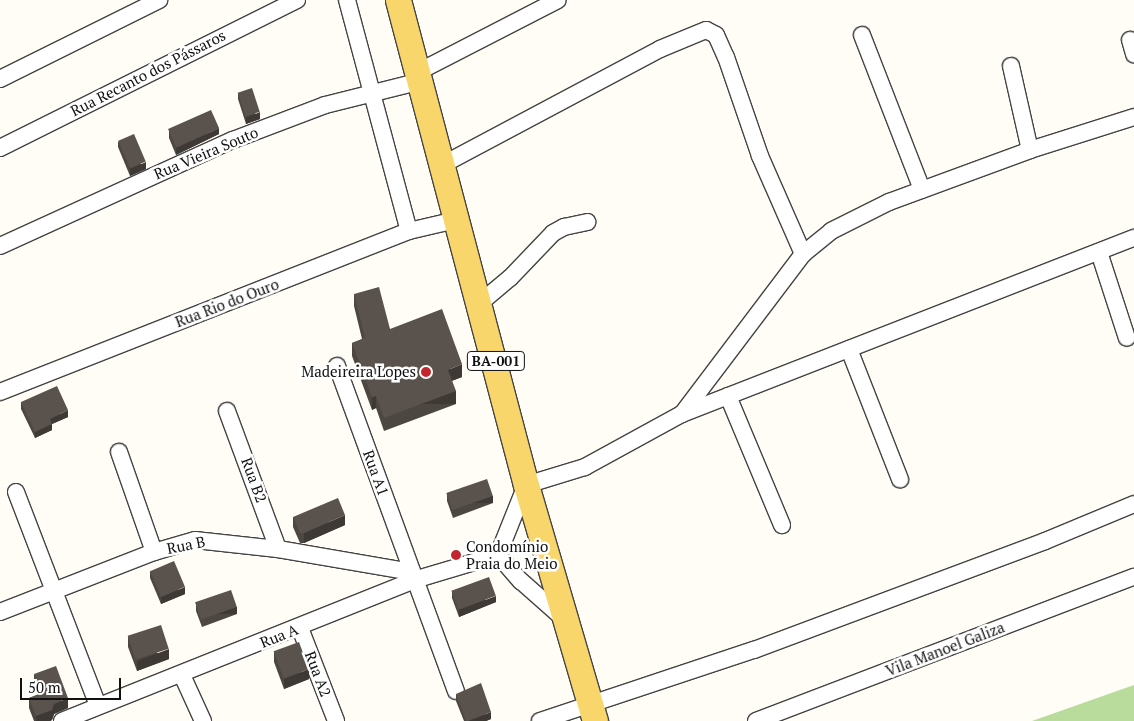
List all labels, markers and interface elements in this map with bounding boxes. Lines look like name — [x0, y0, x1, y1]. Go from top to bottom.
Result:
street label: Rua Recanto dos Pássaros — [67, 26, 229, 120]
street label: Rua Vieira Souto — [151, 123, 261, 183]
street label: Rua Rio do Ouro — [173, 275, 281, 331]
road number: BA-001 — [466, 350, 526, 372]
place label: Madeireira Lopes — [301, 363, 416, 381]
marker: Madeireira Lopes — [420, 366, 432, 378]
street label: Rua A1 — [359, 448, 393, 498]
street label: Rua B2 — [238, 455, 270, 505]
street label: Rua B — [165, 532, 207, 558]
place label: Condomínio Praia do Meio — [466, 537, 558, 572]
marker: Condomínio Praia do Meio — [450, 549, 462, 561]
street label: Vila Manoel Galiza — [883, 618, 1007, 680]
street label: Rua A — [257, 620, 301, 652]
street label: Rua A2 — [301, 649, 335, 699]
scale bar — [22, 668, 124, 700]
text: 50 m — [28, 677, 61, 697]

